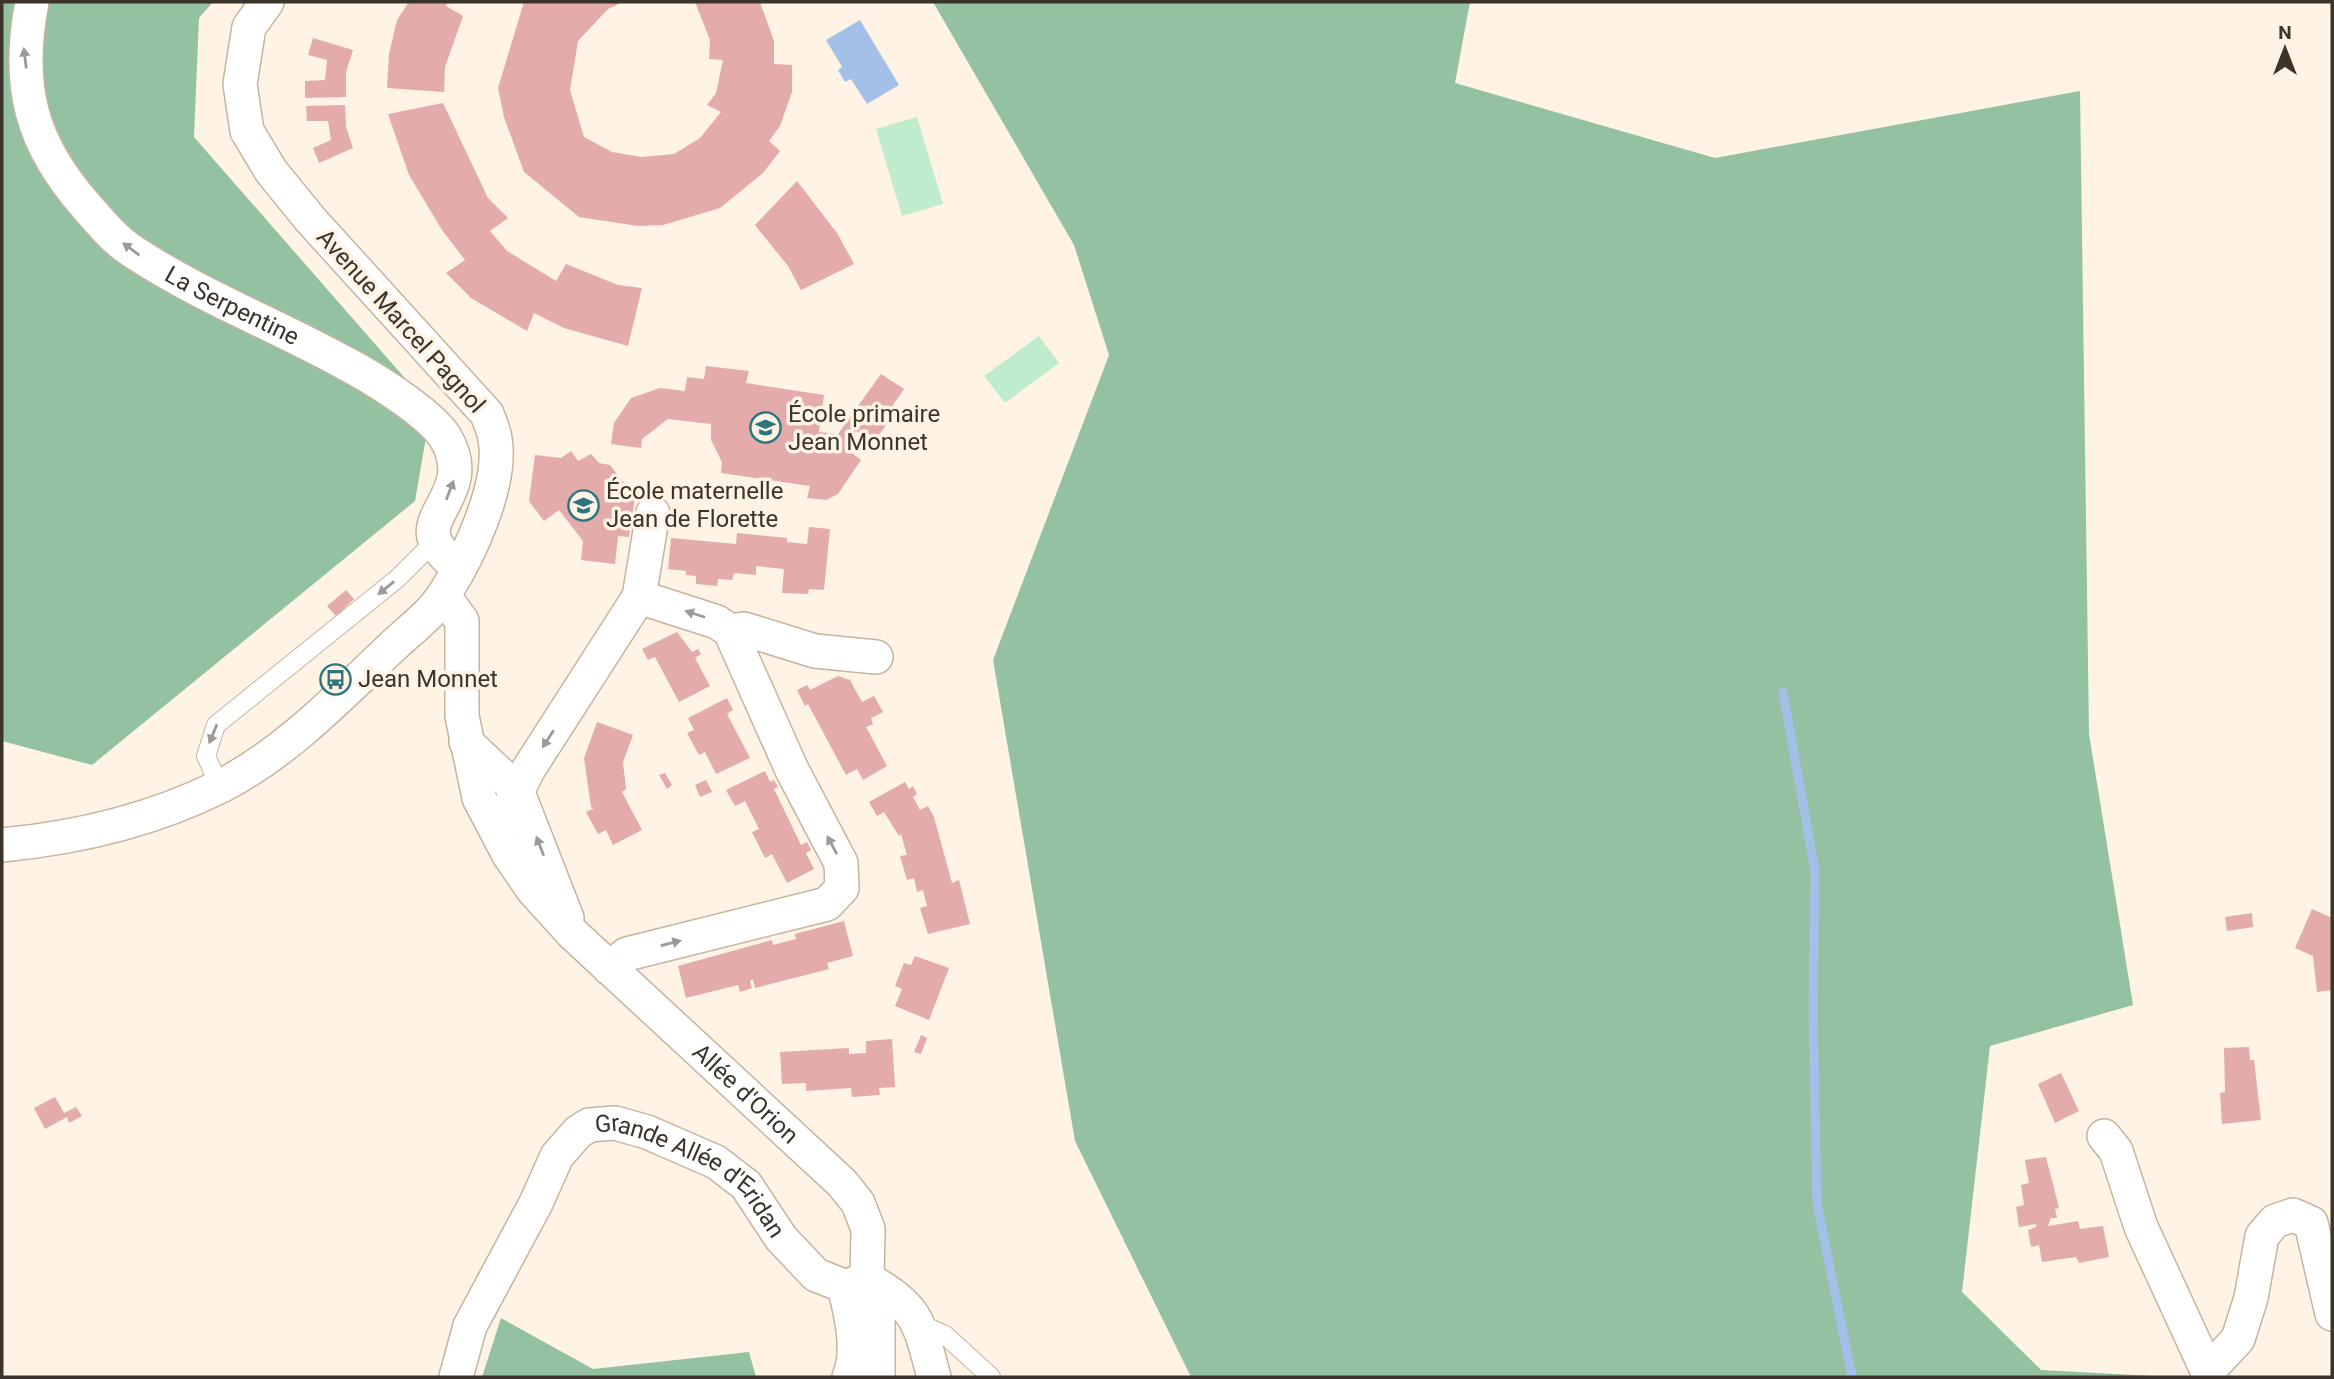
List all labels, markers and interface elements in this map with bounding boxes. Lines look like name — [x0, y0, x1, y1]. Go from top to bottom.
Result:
north arrow — [2250, 14, 2320, 84]
text: N — [2278, 21, 2292, 44]
one-way arrow — [20, 46, 31, 68]
street label: Avenue Marcel Pagnol — [311, 223, 491, 419]
one-way arrow — [122, 242, 141, 256]
street label: La Serpentine — [160, 260, 304, 351]
place label: École primaire Jean Monnet — [788, 400, 940, 456]
school or university icon: École primaire Jean Monnet — [748, 411, 782, 445]
place label: École maternelle Jean de Florette — [606, 477, 783, 533]
one-way arrow — [445, 480, 456, 501]
school or university icon: École maternelle Jean de Florette — [566, 488, 600, 522]
one-way arrow — [377, 580, 394, 595]
one-way arrow — [684, 609, 705, 619]
bus stop icon: Jean Monnet — [318, 662, 352, 696]
place label: Jean Monnet — [358, 665, 498, 693]
one-way arrow — [208, 724, 219, 745]
one-way arrow — [541, 730, 555, 748]
one-way arrow — [535, 835, 546, 856]
one-way arrow — [826, 835, 837, 855]
one-way arrow — [660, 937, 682, 948]
street label: Allée d'Orion — [687, 1038, 804, 1149]
street label: Grande Allée d'Eridan — [594, 1109, 791, 1243]

